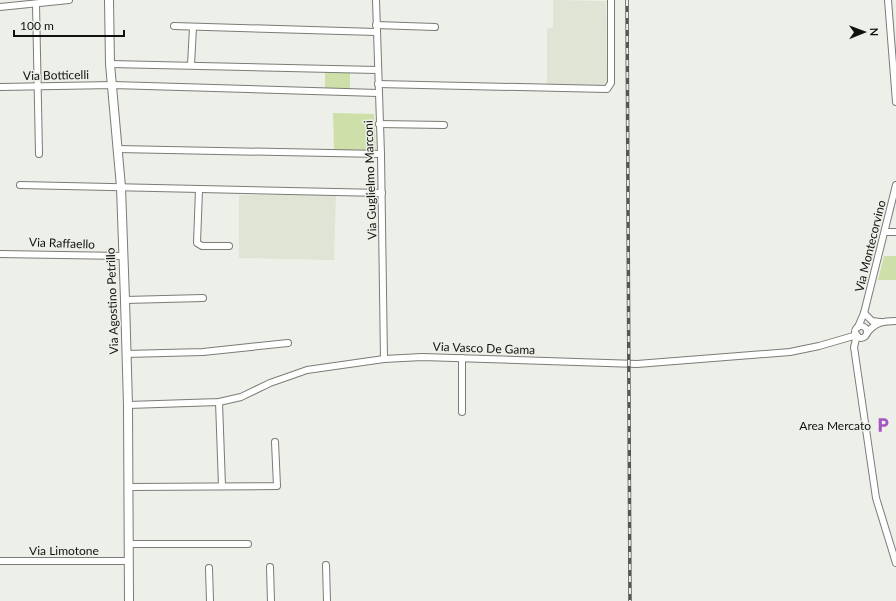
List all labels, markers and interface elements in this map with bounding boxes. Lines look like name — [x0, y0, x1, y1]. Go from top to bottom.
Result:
scale bar — [14, 12, 124, 38]
north arrow — [844, 12, 884, 52]
text: 100 m — [20, 18, 54, 33]
text: N — [868, 27, 881, 36]
street label: Via Botticelli — [23, 67, 89, 83]
street label: Via Guglielmo Marconi — [360, 120, 380, 240]
street label: Via Montecorvino — [851, 198, 889, 294]
street label: Via Raffaello — [29, 234, 95, 252]
street label: Via Agostino Petrillo — [103, 247, 121, 355]
street label: Via Vasco De Gama — [433, 339, 536, 357]
parking icon: Area Mercato — [874, 416, 892, 434]
place label: Area Mercato — [799, 418, 871, 433]
street label: Via Limotone — [29, 543, 99, 558]

